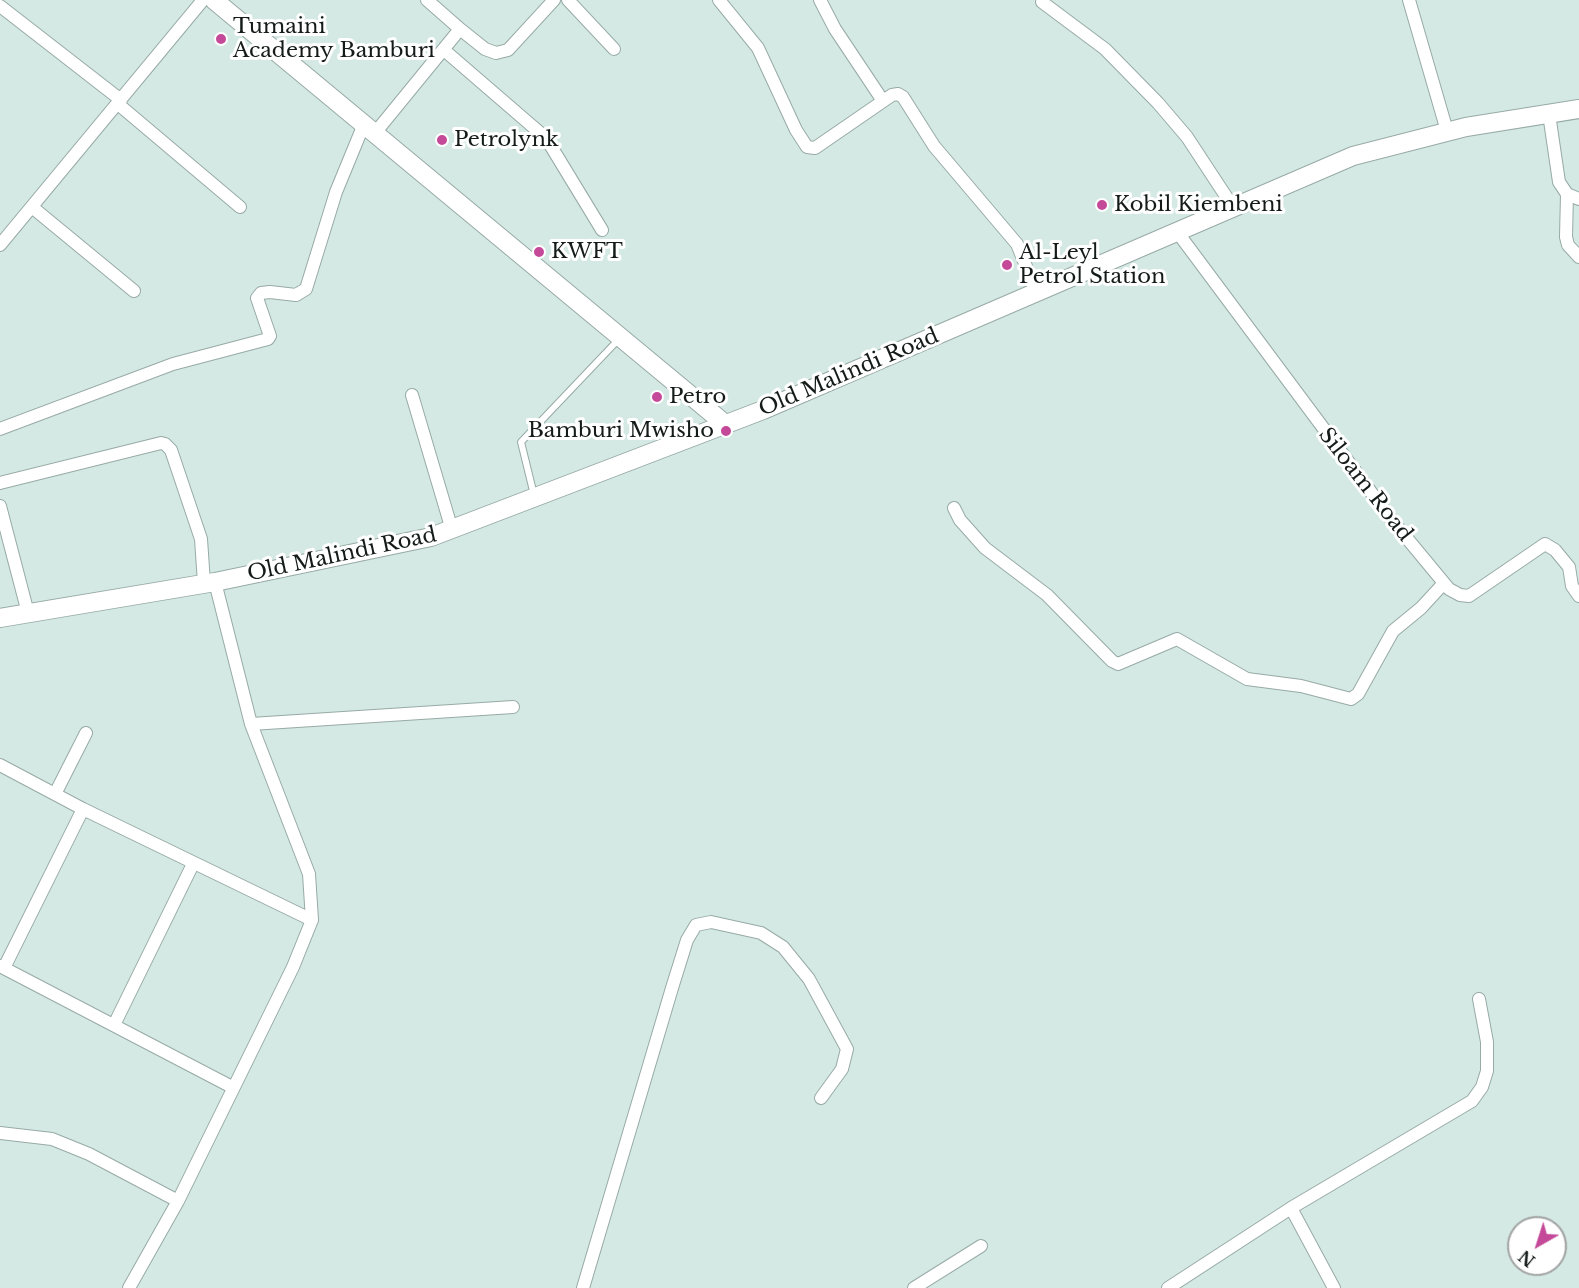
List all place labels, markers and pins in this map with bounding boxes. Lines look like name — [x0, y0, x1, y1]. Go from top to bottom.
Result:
place label: Tumaini Academy Bamburi — [233, 14, 435, 64]
marker: Tumaini Academy Bamburi — [214, 32, 228, 46]
place label: Petrolynk — [454, 127, 559, 153]
marker: Petrolynk — [435, 133, 449, 147]
place label: Kobil Kiembeni — [1114, 192, 1283, 218]
marker: Kobil Kiembeni — [1095, 198, 1109, 212]
place label: KWFT — [551, 239, 623, 265]
place label: Al-Leyl Petrol Station — [1019, 240, 1165, 290]
marker: KWFT — [532, 245, 546, 259]
marker: Al-Leyl Petrol Station — [1000, 258, 1014, 272]
place label: Petro — [669, 384, 726, 410]
marker: Petro — [650, 390, 664, 404]
place label: Bamburi Mwisho — [528, 418, 714, 444]
marker: Bamburi Mwisho — [719, 424, 733, 438]

